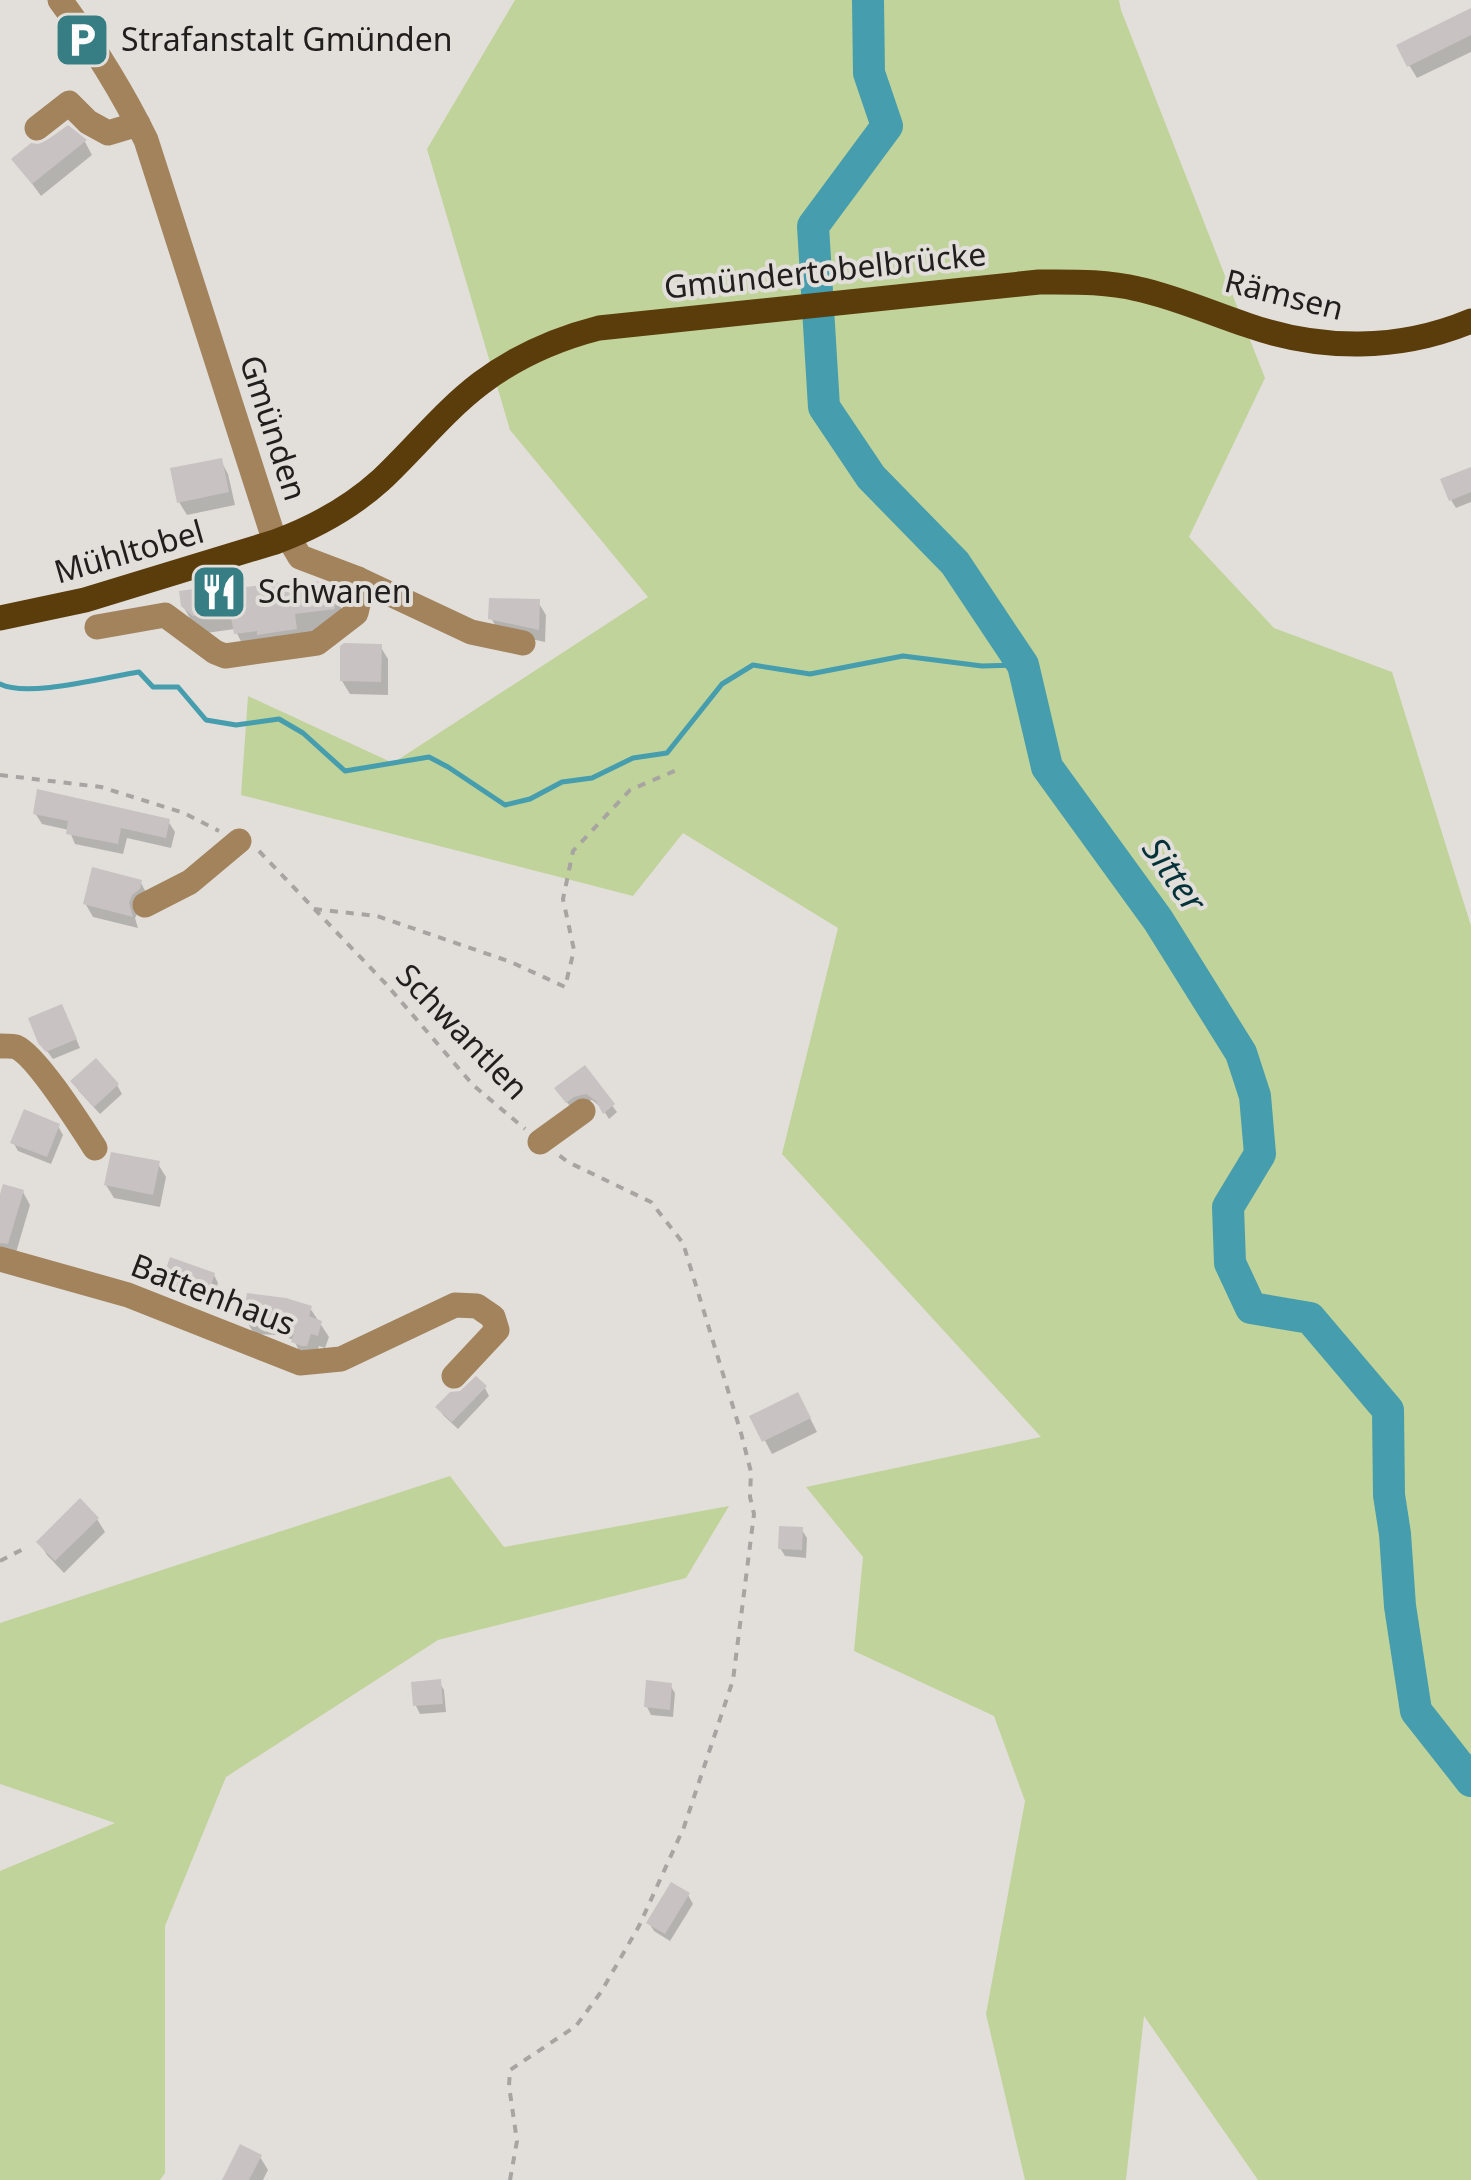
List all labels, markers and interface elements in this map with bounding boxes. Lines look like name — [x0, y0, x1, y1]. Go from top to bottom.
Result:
parking icon: Strafanstalt Gmünden — [52, 10, 112, 70]
place label: Strafanstalt Gmünden — [121, 17, 453, 60]
street label: Gmündertobelbrücke — [662, 231, 988, 308]
street label: Rämsen — [1220, 258, 1348, 329]
street label: Gmünden — [231, 349, 318, 506]
street label: Mühltobel — [49, 509, 208, 592]
restaurant icon: Schwanen — [189, 562, 249, 622]
place label: Schwanen — [258, 569, 411, 612]
water label: Sitter — [1133, 827, 1219, 923]
street label: Schwantlen — [387, 954, 539, 1108]
street label: Battenhaus — [125, 1243, 302, 1345]

